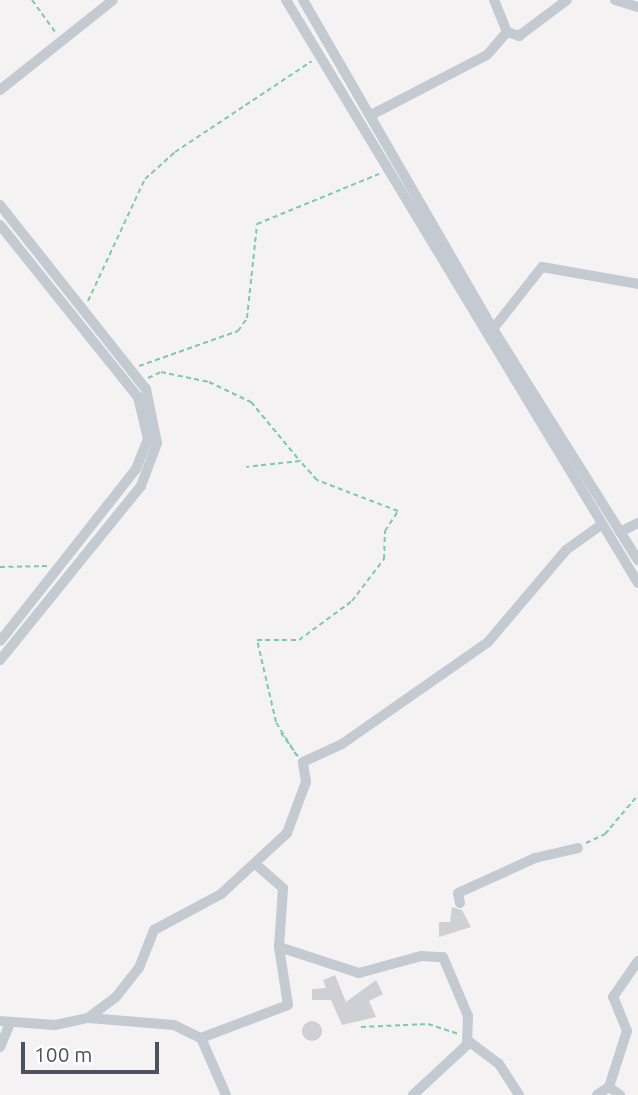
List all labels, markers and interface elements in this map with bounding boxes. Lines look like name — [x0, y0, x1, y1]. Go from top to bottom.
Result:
scale bar — [24, 1028, 163, 1072]
text: 100 m — [34, 1042, 92, 1066]

